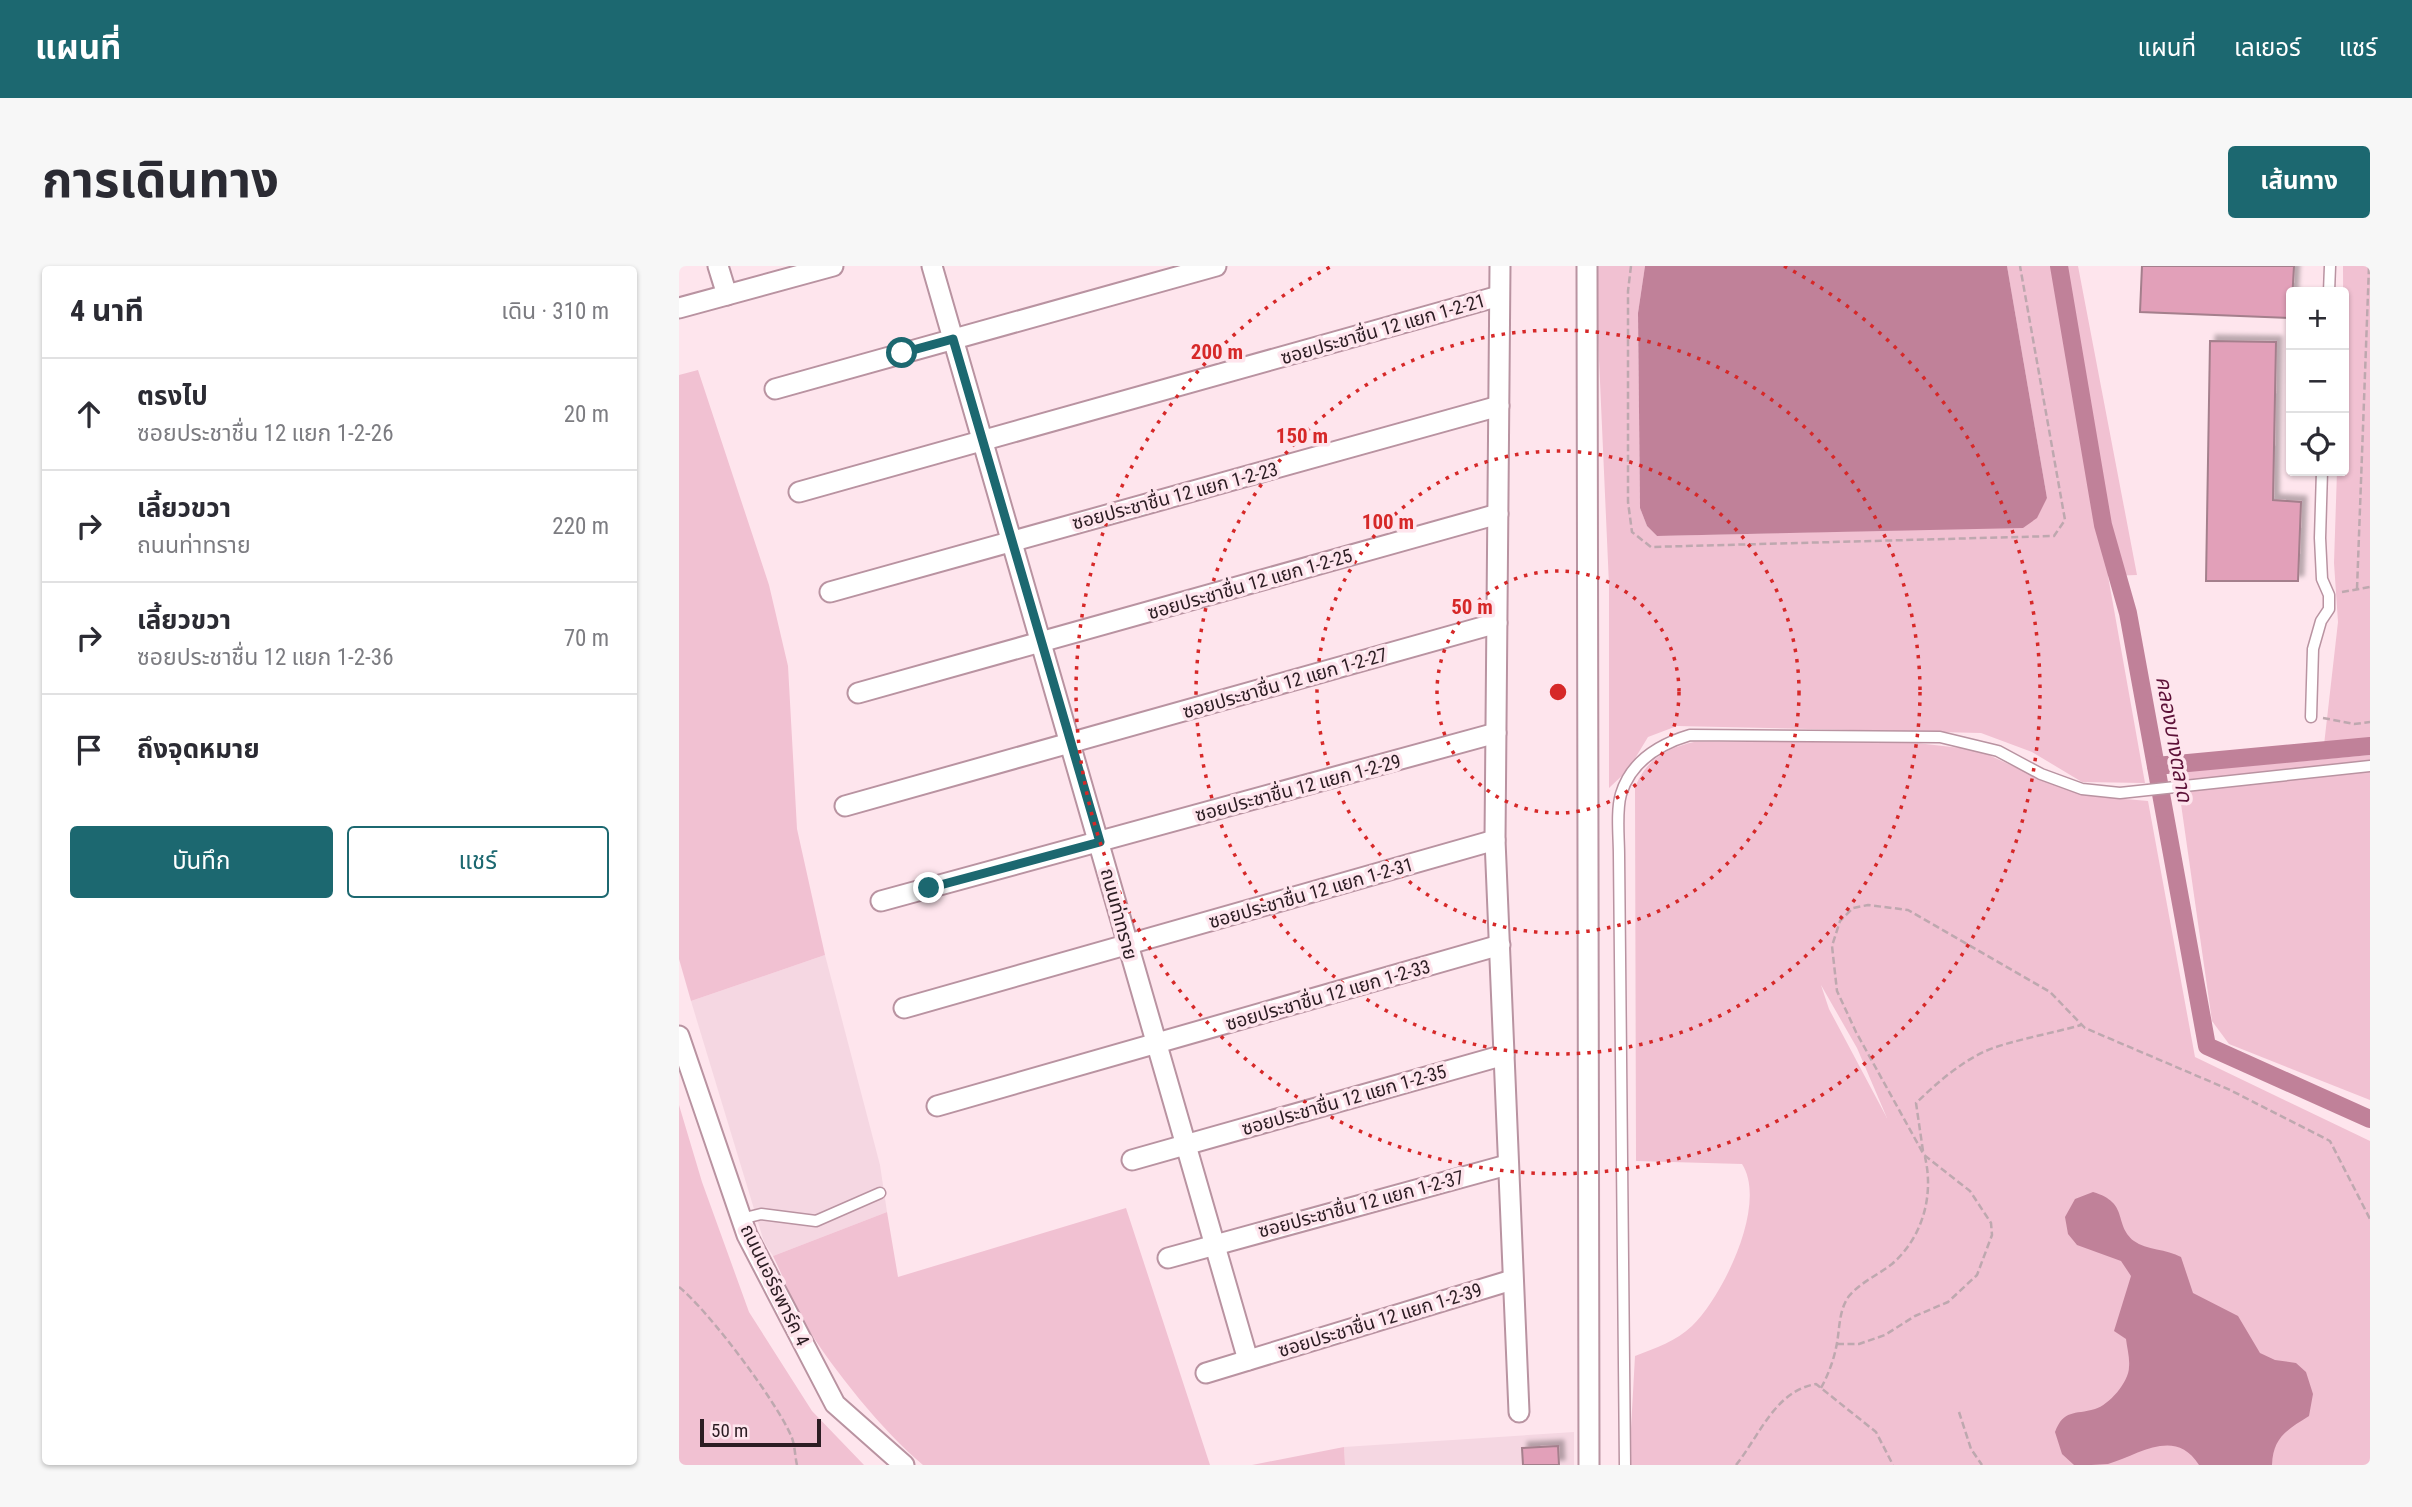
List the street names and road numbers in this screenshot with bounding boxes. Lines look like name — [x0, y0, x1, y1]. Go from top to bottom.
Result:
street label: ซอยประชาชื่น 12 แยก 1-2-21 — [1277, 287, 1488, 369]
street label: ซอยประชาชื่น 12 แยก 1-2-23 — [1069, 456, 1280, 535]
street label: ซอยประชาชื่น 12 แยก 1-2-25 — [1144, 542, 1355, 624]
street label: ซอยประชาชื่น 12 แยก 1-2-27 — [1179, 641, 1390, 723]
street label: ซอยประชาชื่น 12 แยก 1-2-29 — [1192, 748, 1403, 827]
street label: ซอยประชาชื่น 12 แยก 1-2-31 — [1205, 851, 1416, 933]
street label: ถนนท่าทราย — [1096, 866, 1142, 962]
street label: ซอยประชาชื่น 12 แยก 1-2-33 — [1222, 953, 1433, 1035]
street label: ซอยประชาชื่น 12 แยก 1-2-35 — [1238, 1058, 1449, 1140]
street label: ซอยประชาชื่น 12 แยก 1-2-37 — [1255, 1164, 1466, 1243]
street label: ถนนนอร์ธพาร์ค 4 — [736, 1220, 814, 1350]
street label: ซอยประชาชื่น 12 แยก 1-2-39 — [1275, 1276, 1485, 1362]

